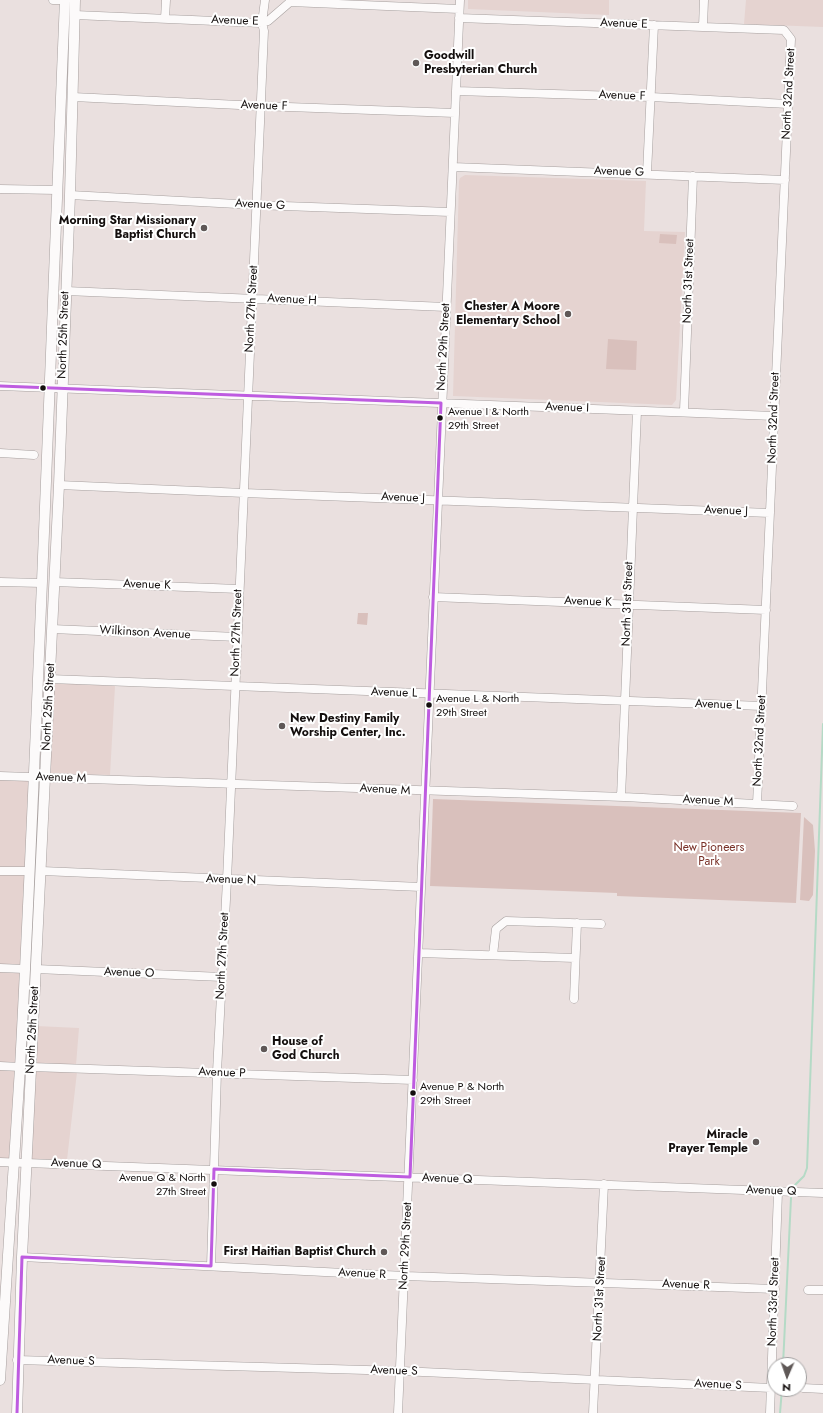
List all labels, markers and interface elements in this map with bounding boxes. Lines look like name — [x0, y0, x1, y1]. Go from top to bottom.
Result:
street label: Avenue E — [211, 13, 259, 29]
street label: Avenue E — [600, 16, 648, 32]
street label: North 32nd Street — [779, 48, 799, 140]
place label: Goodwill Presbyterian Church — [424, 49, 537, 77]
marker: Goodwill Presbyterian Church — [411, 58, 421, 68]
street label: Avenue F — [598, 88, 646, 104]
street label: Avenue F — [240, 98, 288, 114]
street label: Avenue G — [594, 164, 644, 180]
street label: Avenue G — [235, 196, 285, 214]
place label: Morning Star Missionary Baptist Church — [59, 214, 196, 242]
marker: Morning Star Missionary Baptist Church — [199, 223, 209, 233]
street label: North 31st Street — [680, 238, 698, 324]
street label: North 27th Street — [243, 265, 261, 353]
street label: North 25th Street — [55, 291, 73, 379]
street label: Avenue H — [267, 292, 317, 308]
place label: Chester A Moore Elementary School — [456, 300, 560, 328]
street label: North 29th Street — [435, 303, 453, 391]
marker: Chester A Moore Elementary School — [563, 309, 573, 319]
street label: North 32nd Street — [765, 372, 783, 464]
unlabelled marker — [38, 383, 48, 393]
street label: Avenue I — [545, 400, 589, 416]
place label: Avenue I & North 29th Street — [448, 405, 529, 431]
marker: Avenue I & North 29th Street — [435, 413, 445, 423]
street label: Avenue J — [381, 490, 425, 506]
street label: Avenue J — [704, 503, 748, 519]
street label: North 31st Street — [619, 561, 637, 647]
street label: Avenue K — [123, 577, 171, 593]
street label: North 27th Street — [228, 589, 246, 677]
street label: Avenue K — [564, 594, 612, 610]
street label: Wilkinson Avenue — [99, 623, 191, 643]
street label: North 25th Street — [40, 663, 58, 751]
street label: Avenue L — [371, 685, 417, 701]
place label: Avenue L & North 29th Street — [436, 692, 519, 718]
street label: North 32nd Street — [750, 695, 770, 787]
street label: Avenue L — [695, 697, 741, 713]
marker: Avenue L & North 29th Street — [424, 700, 434, 710]
place label: New Destiny Family Worship Center, Inc. — [290, 712, 406, 740]
marker: New Destiny Family Worship Center, Inc. — [277, 721, 287, 731]
street label: Avenue M — [35, 770, 87, 786]
street label: Avenue M — [359, 781, 411, 799]
street label: Avenue M — [682, 792, 734, 810]
park label: New Pioneers Park — [674, 841, 744, 869]
street label: Avenue N — [206, 872, 256, 888]
street label: North 27th Street — [214, 912, 232, 1000]
street label: Avenue O — [104, 965, 154, 981]
street label: North 25th Street — [24, 986, 42, 1074]
place label: House of God Church — [272, 1035, 339, 1063]
marker: House of God Church — [259, 1044, 269, 1054]
street label: Avenue P — [198, 1065, 246, 1081]
place label: Avenue P & North 29th Street — [420, 1080, 504, 1106]
marker: Avenue P & North 29th Street — [408, 1088, 418, 1098]
place label: Miracle Prayer Temple — [668, 1128, 748, 1156]
marker: Miracle Prayer Temple — [751, 1137, 761, 1147]
street label: Avenue Q — [51, 1156, 101, 1172]
place label: Avenue Q & North 27th Street — [119, 1171, 206, 1197]
street label: Avenue Q — [422, 1171, 472, 1187]
marker: Avenue Q & North 27th Street — [209, 1179, 219, 1189]
street label: Avenue Q — [746, 1183, 796, 1199]
street label: North 29th Street — [397, 1202, 415, 1290]
place label: First Haitian Baptist Church — [223, 1245, 376, 1259]
marker: First Haitian Baptist Church — [379, 1247, 389, 1257]
street label: North 31st Street — [591, 1256, 609, 1342]
street label: North 33rd Street — [765, 1257, 783, 1347]
street label: Avenue R — [338, 1266, 386, 1282]
street label: Avenue R — [662, 1277, 710, 1293]
street label: Avenue S — [47, 1353, 95, 1369]
north arrow — [767, 1357, 807, 1397]
street label: Avenue S — [370, 1363, 418, 1379]
street label: Avenue S — [694, 1377, 742, 1393]
text: N — [782, 1380, 791, 1396]

